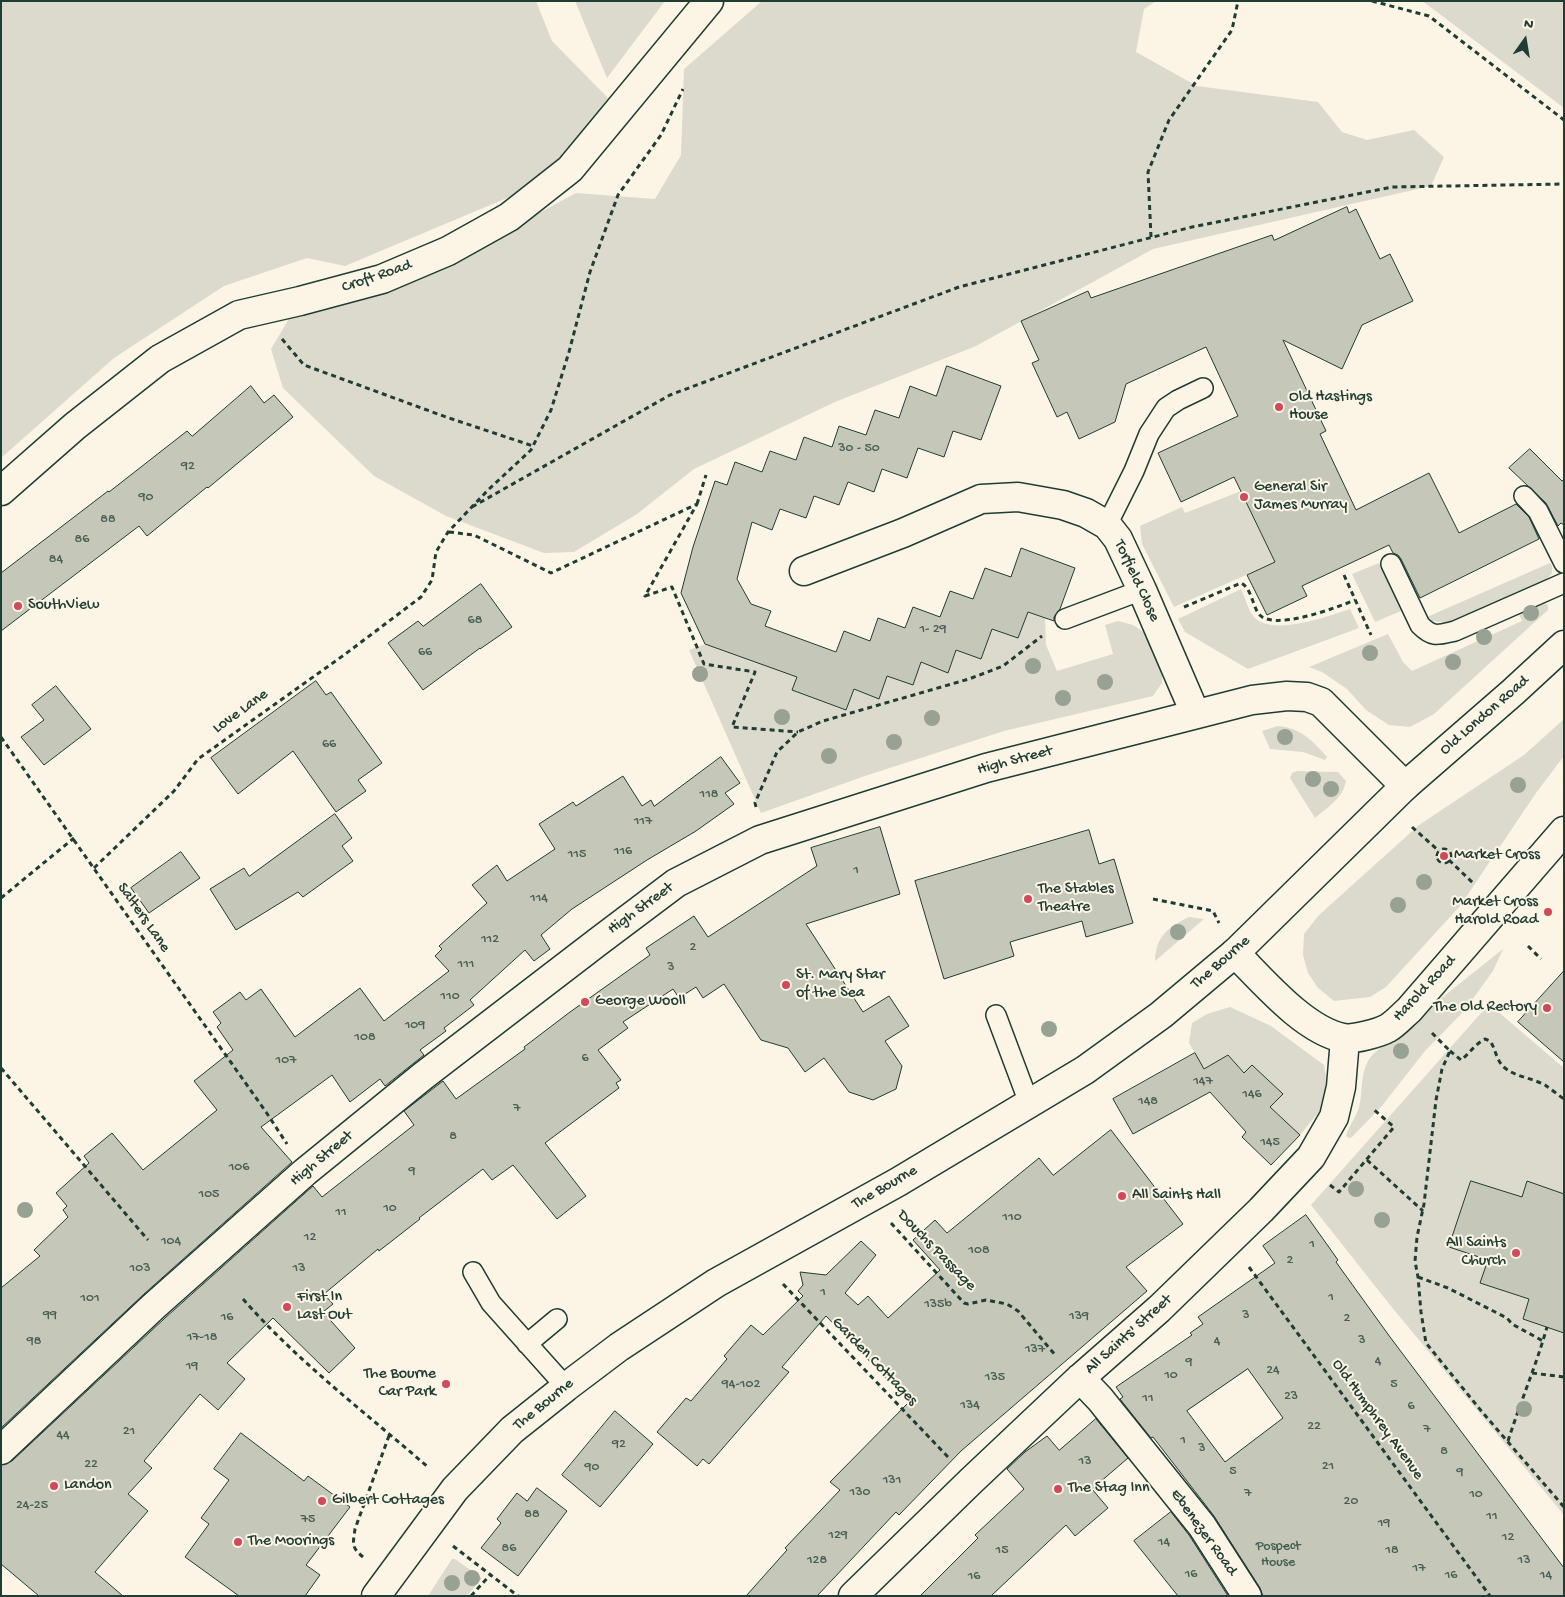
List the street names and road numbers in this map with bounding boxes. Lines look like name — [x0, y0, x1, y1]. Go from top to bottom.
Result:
street label: Croft Road — [339, 256, 415, 298]
street label: Torfield Close — [1109, 537, 1163, 625]
street label: Old London Road — [1436, 672, 1534, 760]
street label: Love Lane — [210, 685, 272, 739]
street label: High Street — [975, 742, 1055, 780]
street label: Salters Lane — [112, 879, 174, 957]
street label: High Street — [604, 879, 678, 939]
street label: The Bourne — [1187, 932, 1255, 994]
street label: Harold Road — [1389, 952, 1461, 1026]
street label: High Street — [286, 1127, 358, 1191]
street label: The Bourne — [849, 1162, 921, 1214]
street label: Douchs Passage — [892, 1206, 980, 1296]
street label: All Saints' Street — [1081, 1291, 1177, 1379]
street label: Garden Cottages — [827, 1314, 921, 1410]
street label: Old Humphrey Avenue — [1327, 1356, 1427, 1484]
street label: The Bourne — [510, 1375, 578, 1435]
street label: Ebenezer Road — [1165, 1486, 1241, 1580]

